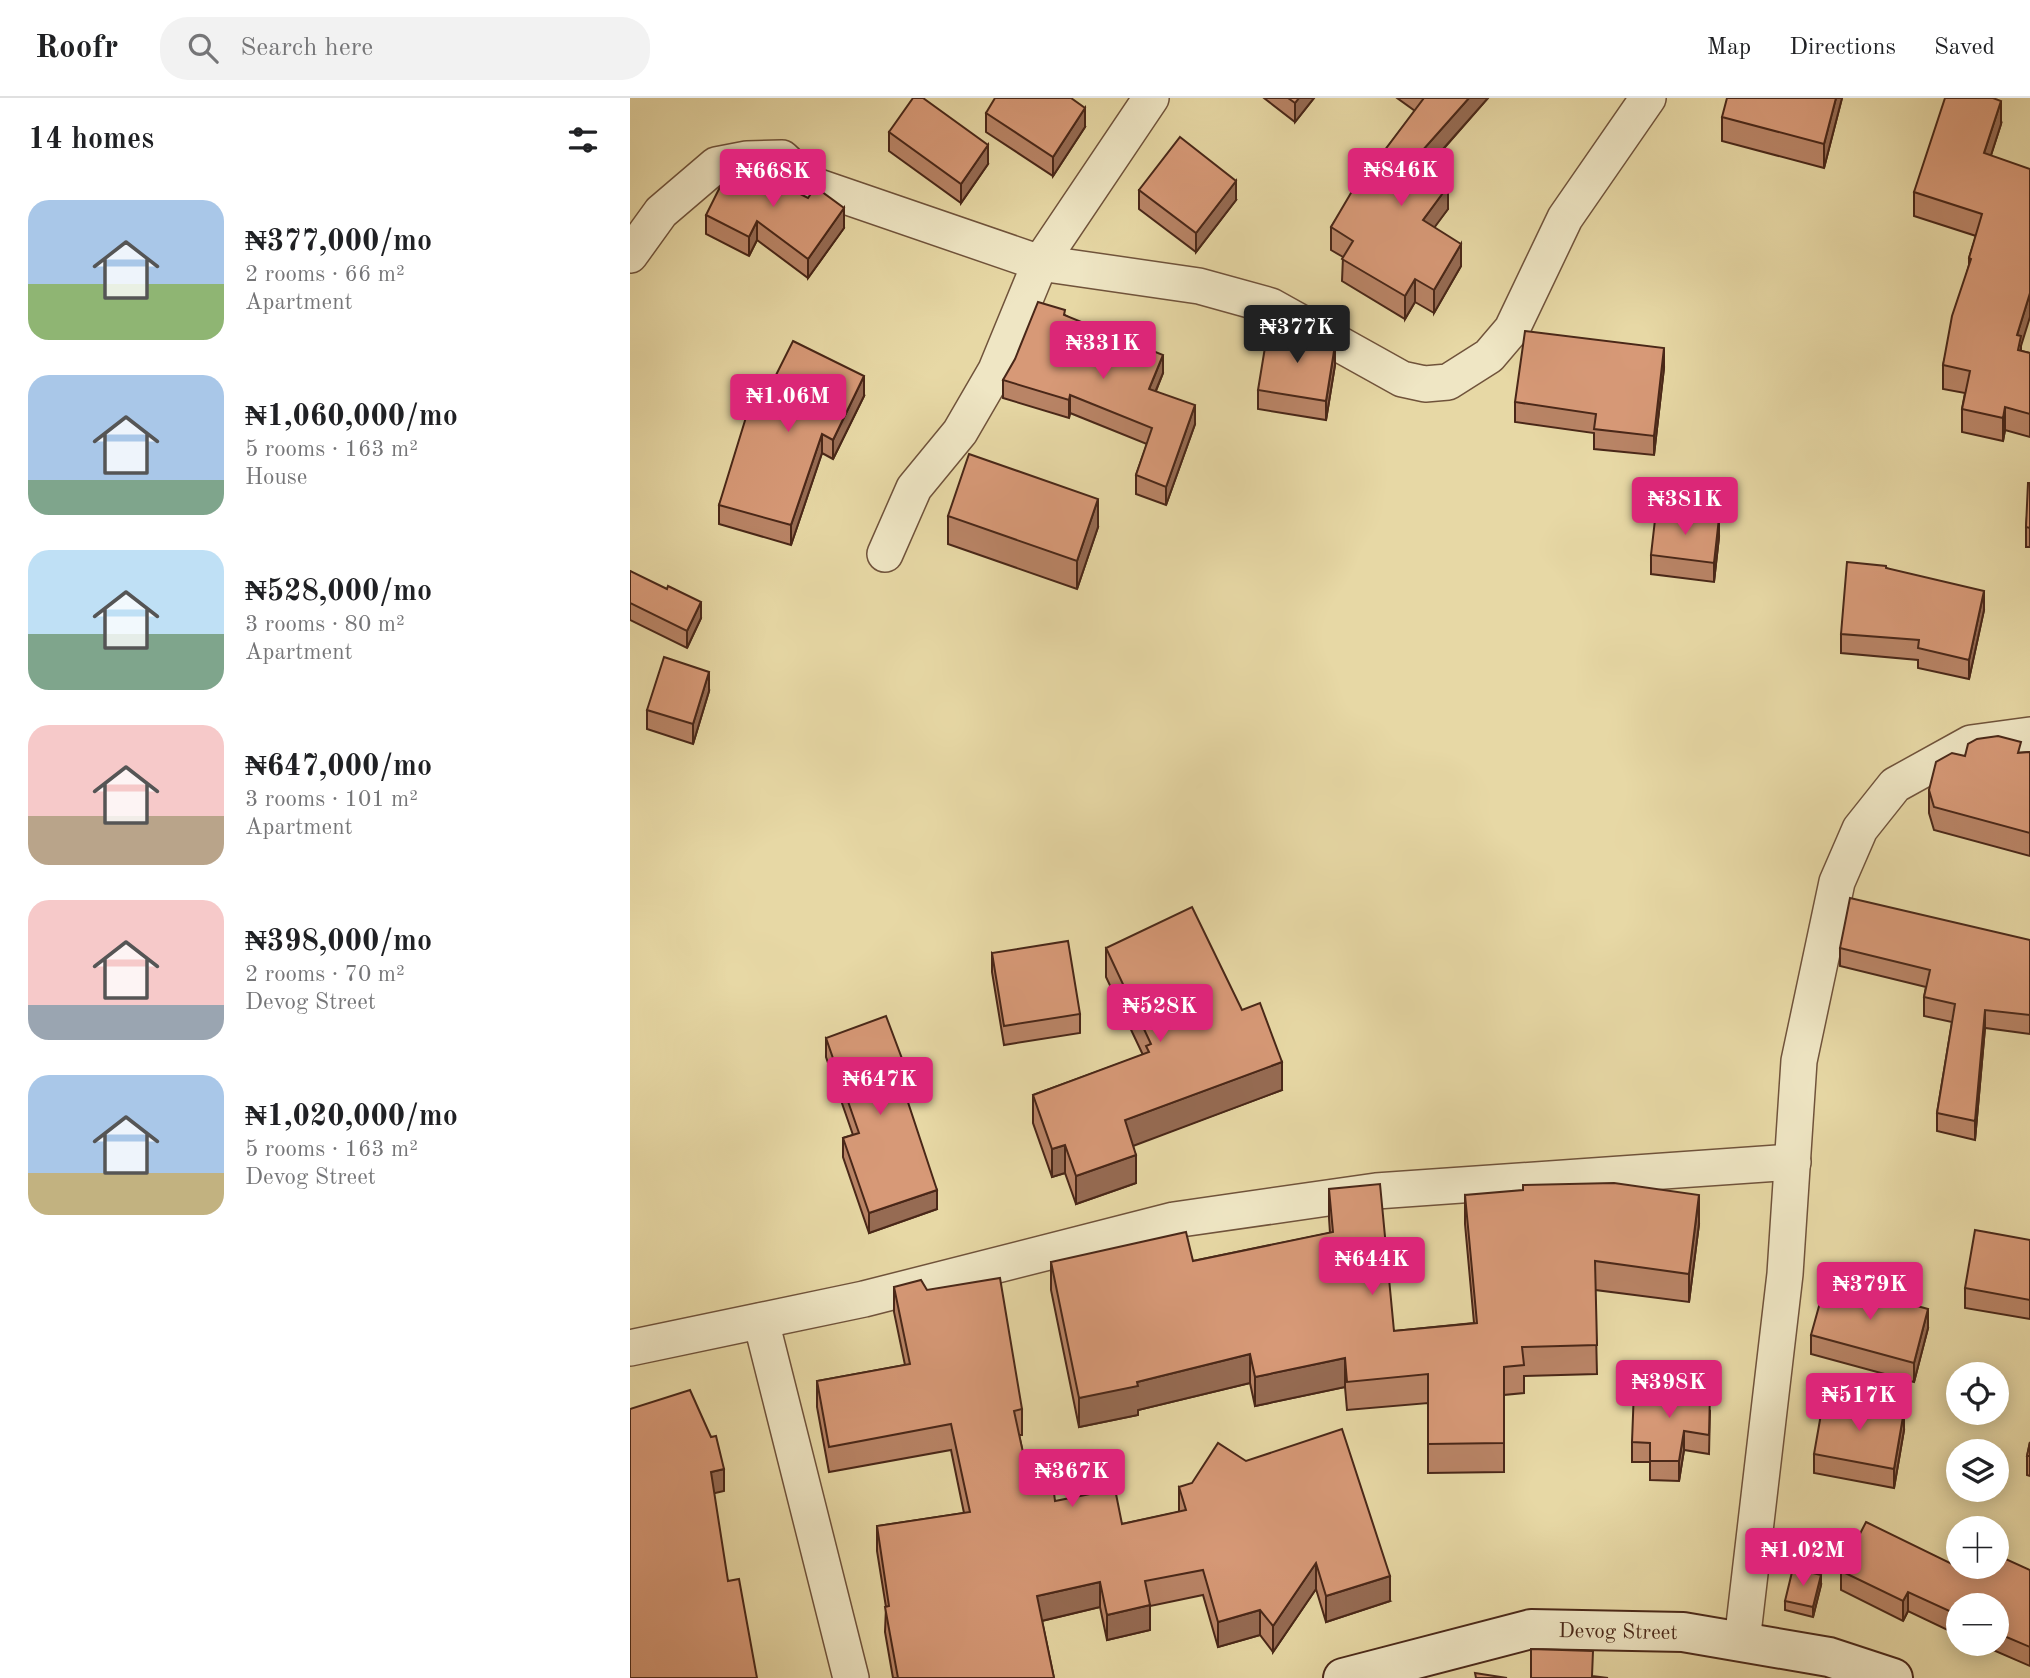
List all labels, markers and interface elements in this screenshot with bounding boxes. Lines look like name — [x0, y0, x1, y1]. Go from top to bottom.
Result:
search box — [160, 17, 650, 80]
icon: search — [184, 29, 222, 67]
text: Roofr — [35, 32, 118, 65]
text: Search here — [240, 35, 373, 61]
text: Map — [1707, 36, 1751, 60]
text: Directions — [1789, 36, 1896, 60]
text: Saved — [1934, 36, 1995, 60]
icon: filters — [564, 121, 602, 159]
text: 14 homes — [28, 125, 154, 155]
pin: ₦846K — [1352, 148, 1450, 208]
pin: ₦668K — [724, 150, 822, 209]
text: ₦846K — [1364, 159, 1438, 182]
text: ₦668K — [736, 160, 810, 183]
text: ₦377,000/mo — [245, 227, 432, 257]
icon: home — [84, 228, 168, 312]
text: 2 rooms · 66 m² — [245, 263, 405, 286]
text: Apartment — [245, 291, 353, 314]
pin: ₦377K — [1248, 306, 1346, 365]
text: ₦377K — [1260, 316, 1334, 339]
pin: ₦331K — [1054, 322, 1152, 381]
text: ₦331K — [1066, 332, 1140, 355]
pin: ₦1.06M — [731, 374, 845, 434]
text: ₦1.06M — [746, 385, 830, 408]
text: ₦1,060,000/mo — [245, 402, 458, 432]
icon: home — [84, 403, 168, 487]
text: 5 rooms · 163 m² — [245, 438, 418, 461]
text: House — [245, 466, 307, 489]
pin: ₦381K — [1636, 478, 1734, 537]
text: ₦381K — [1648, 488, 1722, 511]
text: ₦528,000/mo — [245, 577, 432, 607]
icon: home — [84, 578, 168, 662]
text: 3 rooms · 80 m² — [245, 613, 405, 636]
text: Apartment — [245, 641, 353, 664]
text: ₦647,000/mo — [245, 752, 432, 782]
icon: home — [84, 753, 168, 837]
text: 3 rooms · 101 m² — [245, 788, 418, 811]
text: Apartment — [245, 816, 353, 839]
text: ₦398,000/mo — [245, 927, 432, 957]
icon: home — [84, 928, 168, 1012]
text: 2 rooms · 70 m² — [245, 963, 405, 986]
pin: ₦528K — [1111, 984, 1209, 1044]
text: Devog Street — [245, 991, 376, 1014]
text: ₦528K — [1123, 995, 1197, 1018]
pin: ₦647K — [831, 1058, 929, 1117]
text: ₦647K — [843, 1068, 917, 1091]
text: ₦1,020,000/mo — [245, 1102, 458, 1132]
icon: home — [84, 1103, 168, 1187]
text: 5 rooms · 163 m² — [245, 1138, 418, 1161]
text: Devog Street — [245, 1166, 376, 1189]
pin: ₦644K — [1323, 1238, 1421, 1297]
text: ₦644K — [1335, 1248, 1409, 1271]
pin: ₦379K — [1821, 1262, 1919, 1322]
text: ₦379K — [1833, 1273, 1907, 1296]
pin: ₦398K — [1620, 1360, 1718, 1420]
map controls — [1946, 1362, 2009, 1656]
button: locate — [1946, 1362, 2009, 1425]
text: ₦398K — [1632, 1371, 1706, 1394]
pin: ₦517K — [1810, 1374, 1908, 1433]
text: ₦517K — [1822, 1384, 1896, 1407]
button: layers — [1946, 1439, 2009, 1502]
pin: ₦367K — [1023, 1450, 1121, 1509]
text: ₦367K — [1035, 1460, 1109, 1483]
button: + — [1946, 1516, 2009, 1579]
pin: ₦1.02M — [1746, 1528, 1860, 1588]
text: ₦1.02M — [1761, 1539, 1845, 1562]
button: − — [1946, 1593, 2009, 1656]
street label: Devog Street — [1558, 1621, 1678, 1644]

